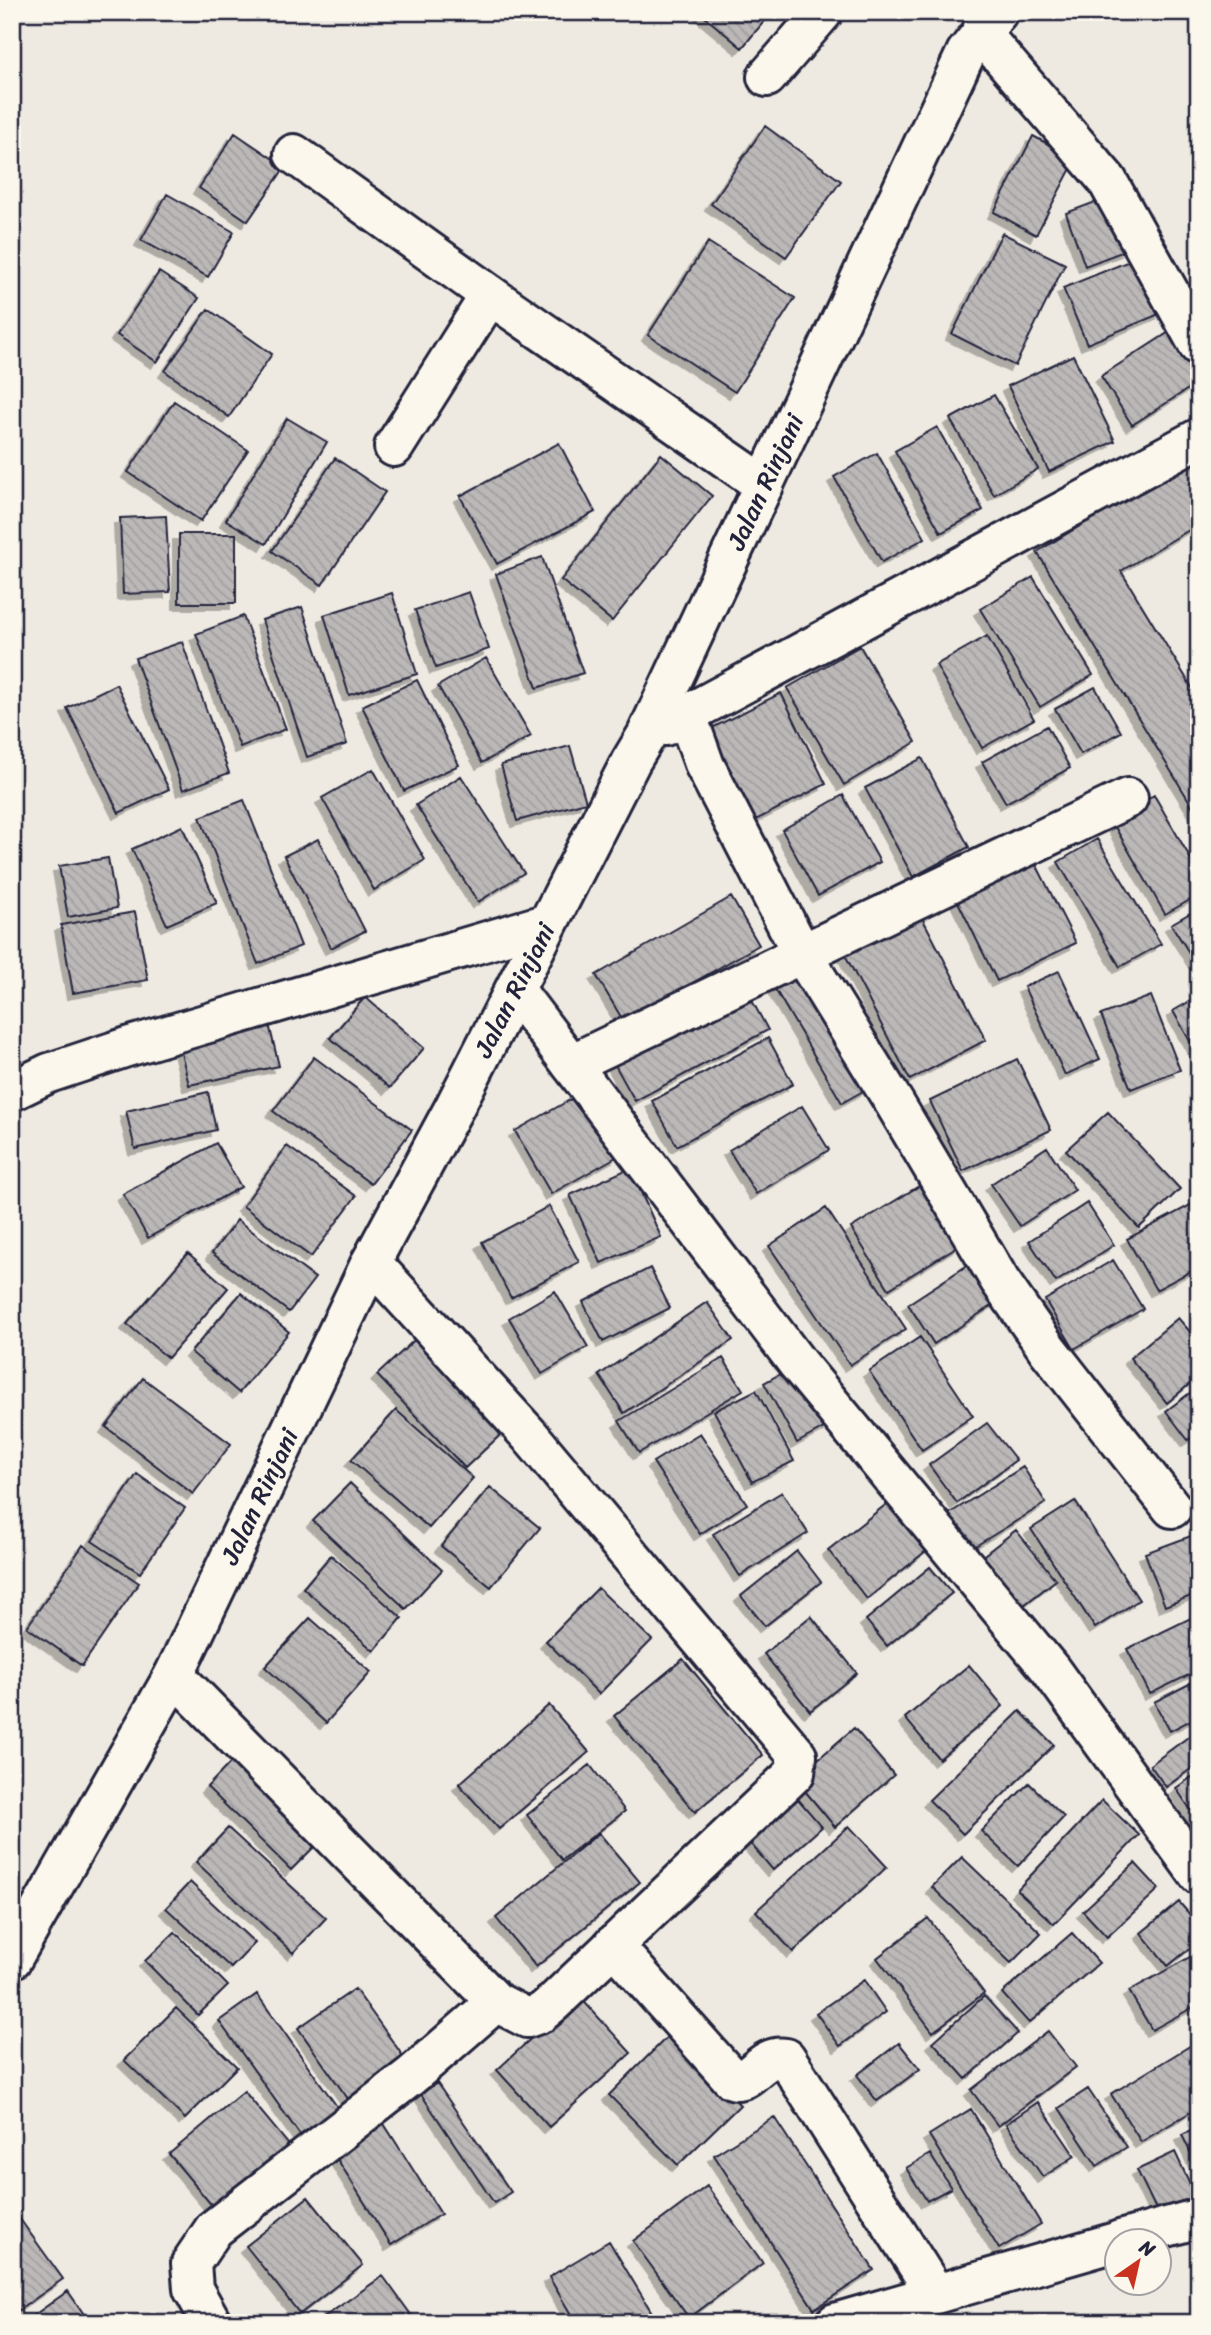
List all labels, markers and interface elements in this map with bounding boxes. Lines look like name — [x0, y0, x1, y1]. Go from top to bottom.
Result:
street label: Jalan Rinjani — [713, 405, 817, 559]
street label: Jalan Rinjani — [460, 914, 568, 1066]
street label: Jalan Rinjani — [207, 1420, 312, 1573]
north arrow — [1102, 2226, 1172, 2296]
text: N — [1132, 2230, 1163, 2266]

